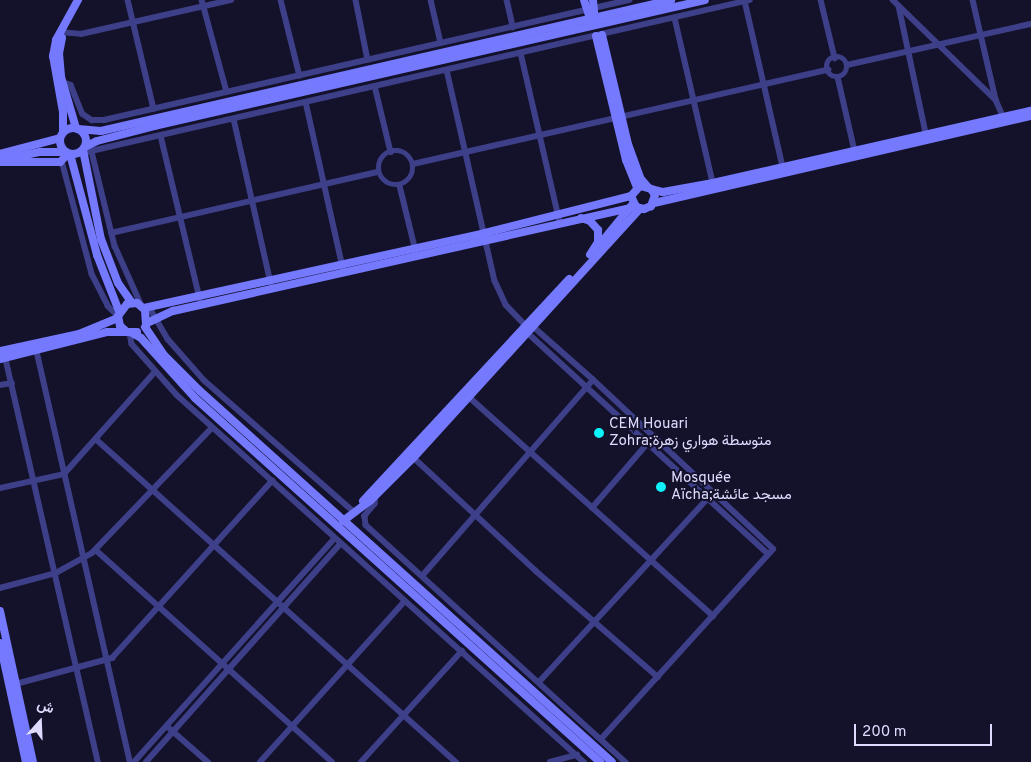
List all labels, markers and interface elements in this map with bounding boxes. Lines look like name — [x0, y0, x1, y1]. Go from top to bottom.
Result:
place label: CEM Houari Zohra;متوسطة هواري زهرة — [609, 415, 772, 450]
marker: CEM Houari Zohra;متوسطة هواري زهرة — [593, 427, 605, 439]
place label: Mosquée Aïcha;مسجد عائشة — [671, 469, 792, 504]
marker: Mosquée Aïcha;مسجد عائشة — [655, 481, 667, 493]
north arrow — [15, 697, 65, 747]
text: ش — [34, 697, 56, 718]
scale bar — [856, 714, 994, 746]
text: 200 m — [862, 723, 907, 742]

